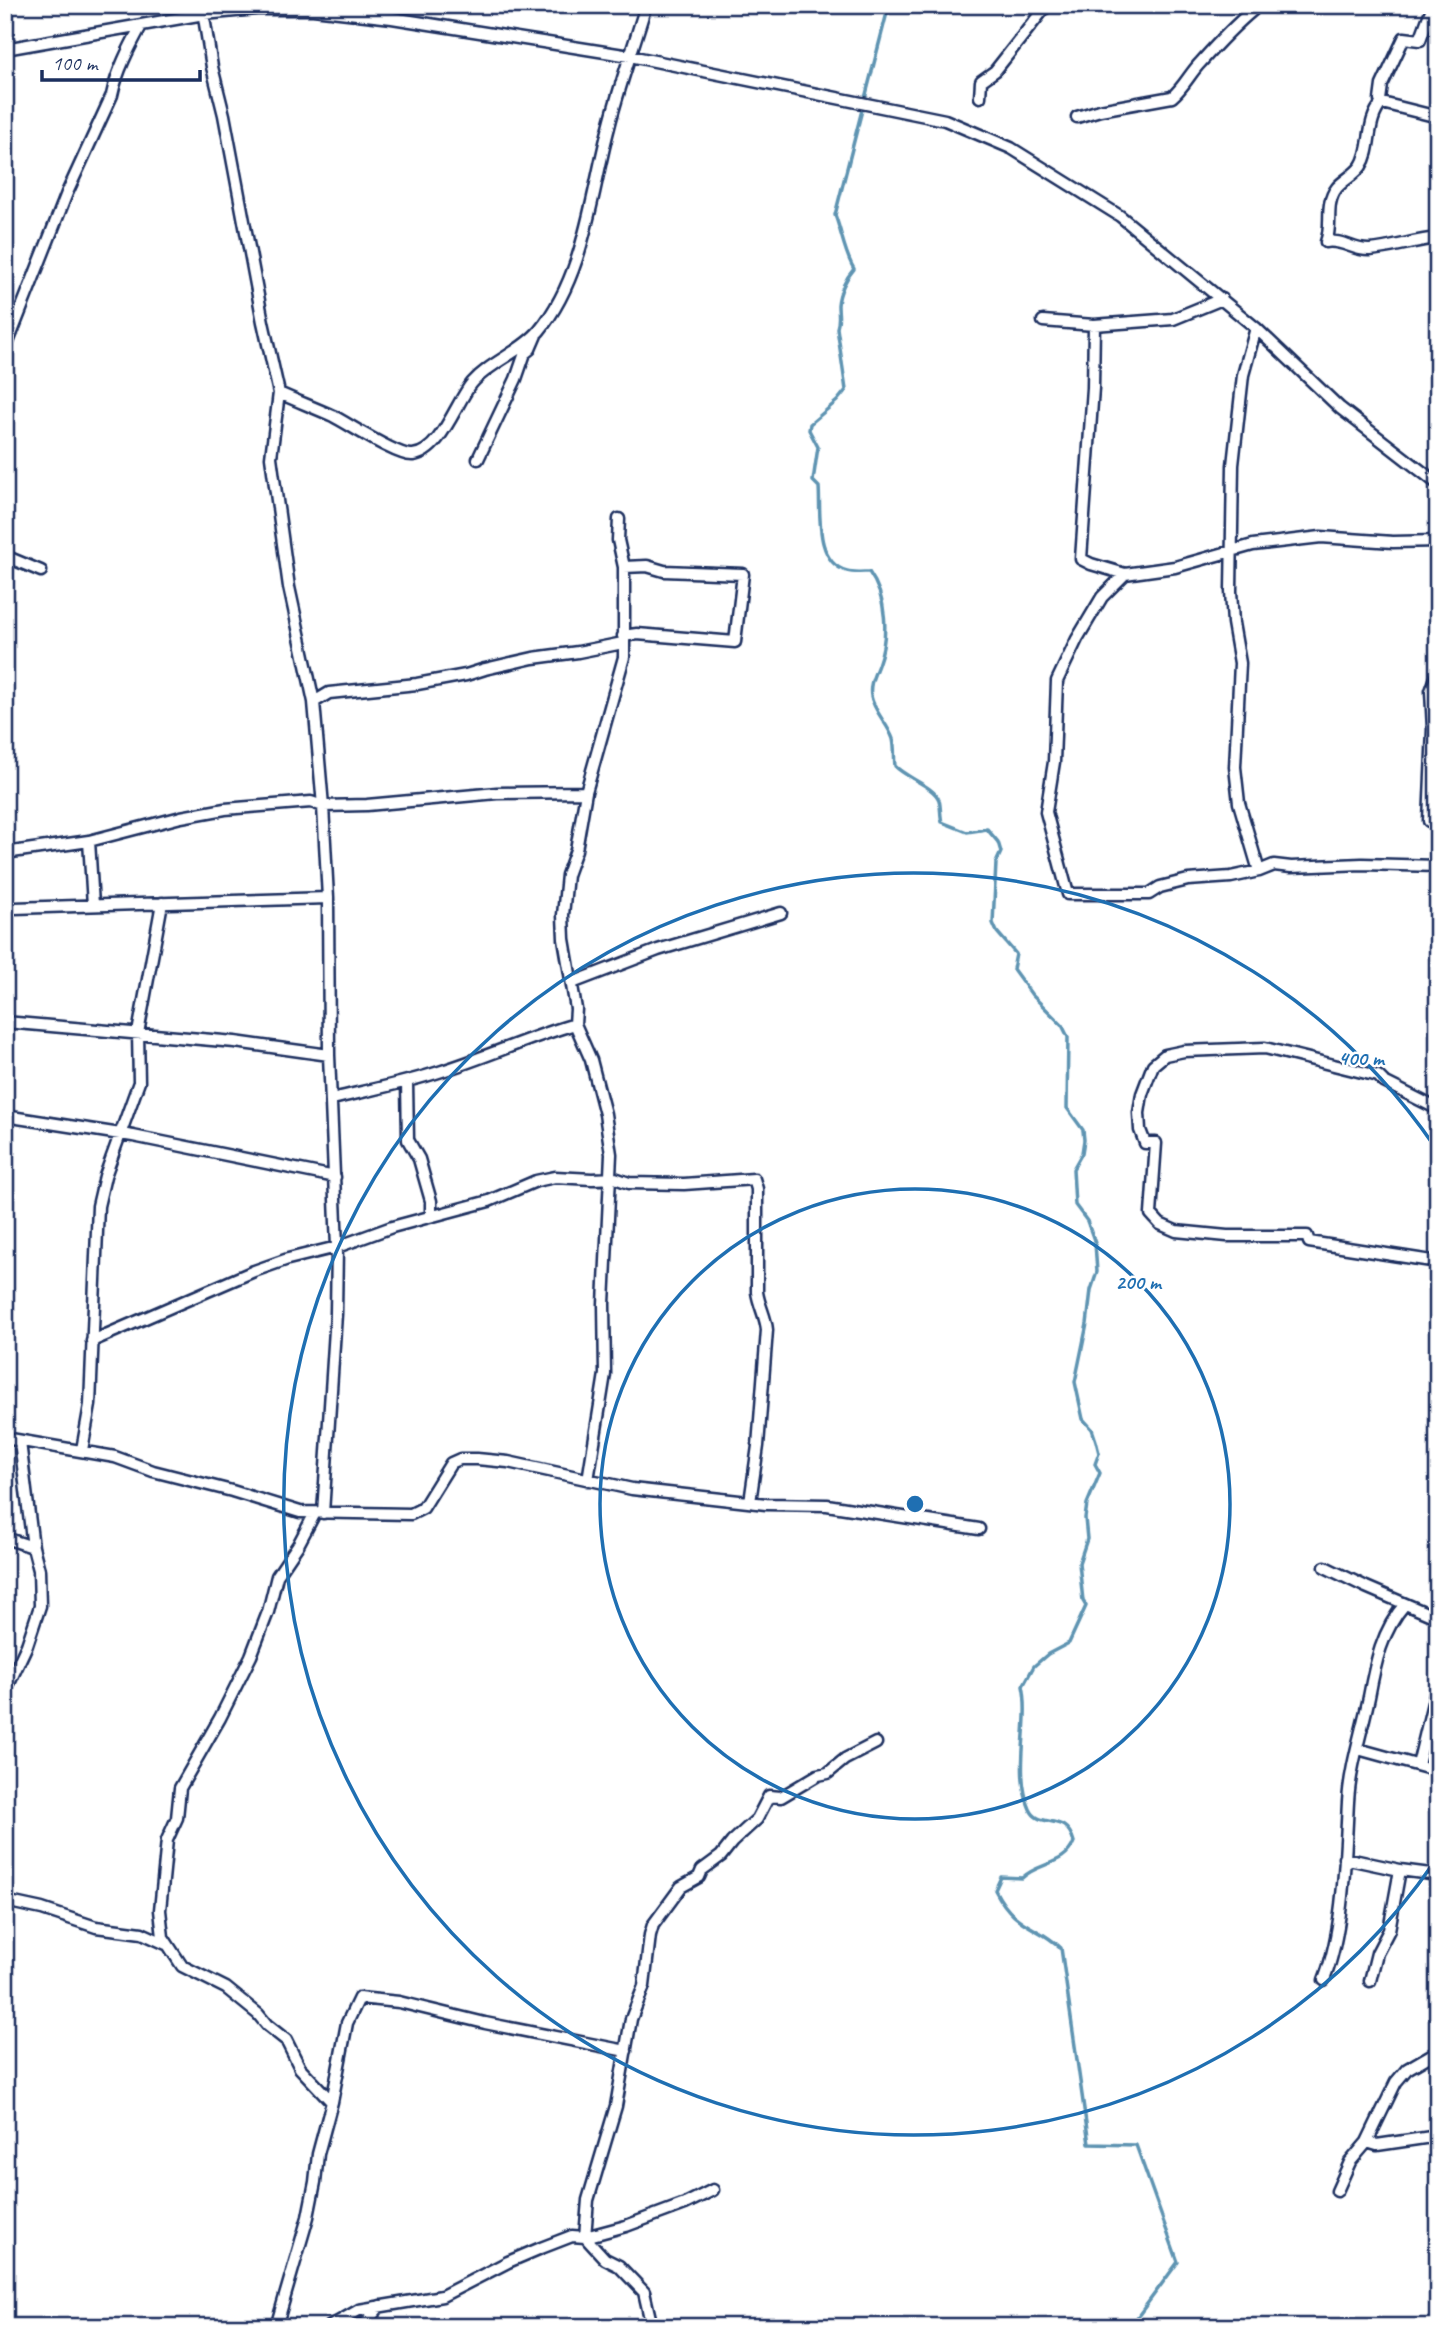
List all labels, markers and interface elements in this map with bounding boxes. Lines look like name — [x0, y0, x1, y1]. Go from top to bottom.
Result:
scale bar — [42, 38, 200, 82]
text: 100 m — [52, 50, 99, 76]
text: 400 m — [1338, 1045, 1386, 1071]
text: 200 m — [1115, 1269, 1163, 1295]
centre of rings — [903, 1492, 927, 1516]

